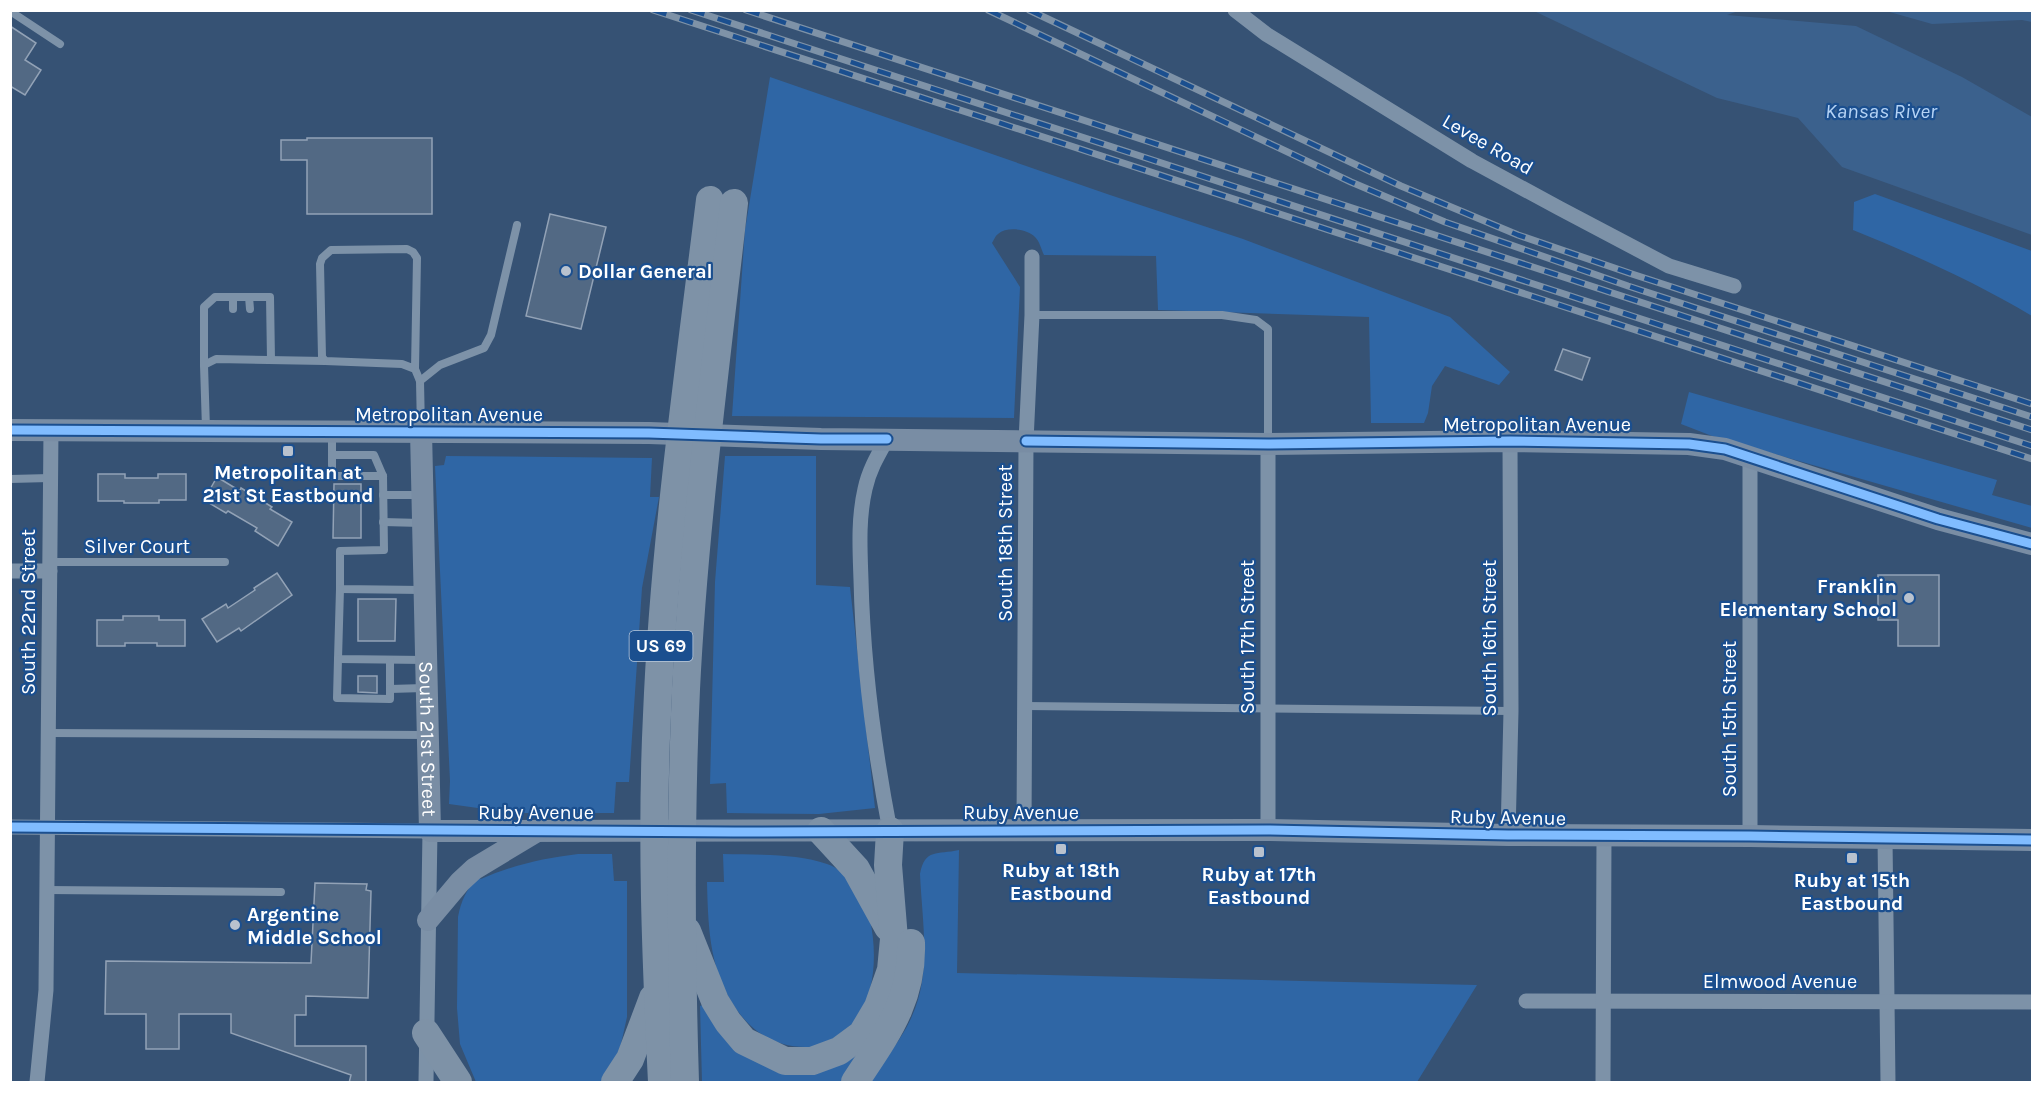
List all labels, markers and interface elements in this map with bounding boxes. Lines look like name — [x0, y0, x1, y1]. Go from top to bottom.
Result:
water label: Kansas River — [1825, 99, 1938, 123]
street label: Levee Road — [1438, 109, 1537, 180]
place label: Dollar General — [578, 260, 713, 283]
marker: Dollar General — [559, 264, 573, 278]
street label: Metropolitan Avenue — [355, 403, 543, 426]
street label: Metropolitan Avenue — [1443, 413, 1631, 436]
marker: Metropolitan at 21st St Eastbound — [281, 444, 295, 458]
place label: Metropolitan at 21st St Eastbound — [202, 461, 374, 507]
street label: South 18th Street — [994, 464, 1017, 622]
street label: South 22nd Street — [17, 528, 40, 695]
street label: Silver Court — [84, 535, 190, 558]
street label: South 17th Street — [1236, 559, 1259, 714]
street label: South 16th Street — [1478, 559, 1501, 716]
place label: Franklin Elementary School — [1719, 575, 1897, 621]
marker: Franklin Elementary School — [1902, 591, 1916, 605]
road number: US 69 — [630, 631, 692, 661]
street label: South 15th Street — [1718, 640, 1741, 797]
street label: South 21st Street — [414, 661, 441, 817]
street label: Ruby Avenue — [478, 801, 594, 824]
street label: Ruby Avenue — [963, 801, 1079, 824]
street label: Ruby Avenue — [1450, 805, 1566, 830]
marker: Ruby at 18th Eastbound — [1054, 842, 1068, 856]
marker: Ruby at 17th Eastbound — [1252, 845, 1266, 859]
marker: Ruby at 15th Eastbound — [1845, 851, 1859, 865]
place label: Ruby at 18th Eastbound — [1002, 859, 1120, 905]
place label: Ruby at 17th Eastbound — [1202, 863, 1316, 909]
place label: Ruby at 15th Eastbound — [1794, 869, 1910, 915]
place label: Argentine Middle School — [247, 903, 382, 949]
marker: Argentine Middle School — [228, 918, 242, 932]
street label: Elmwood Avenue — [1703, 970, 1857, 993]

